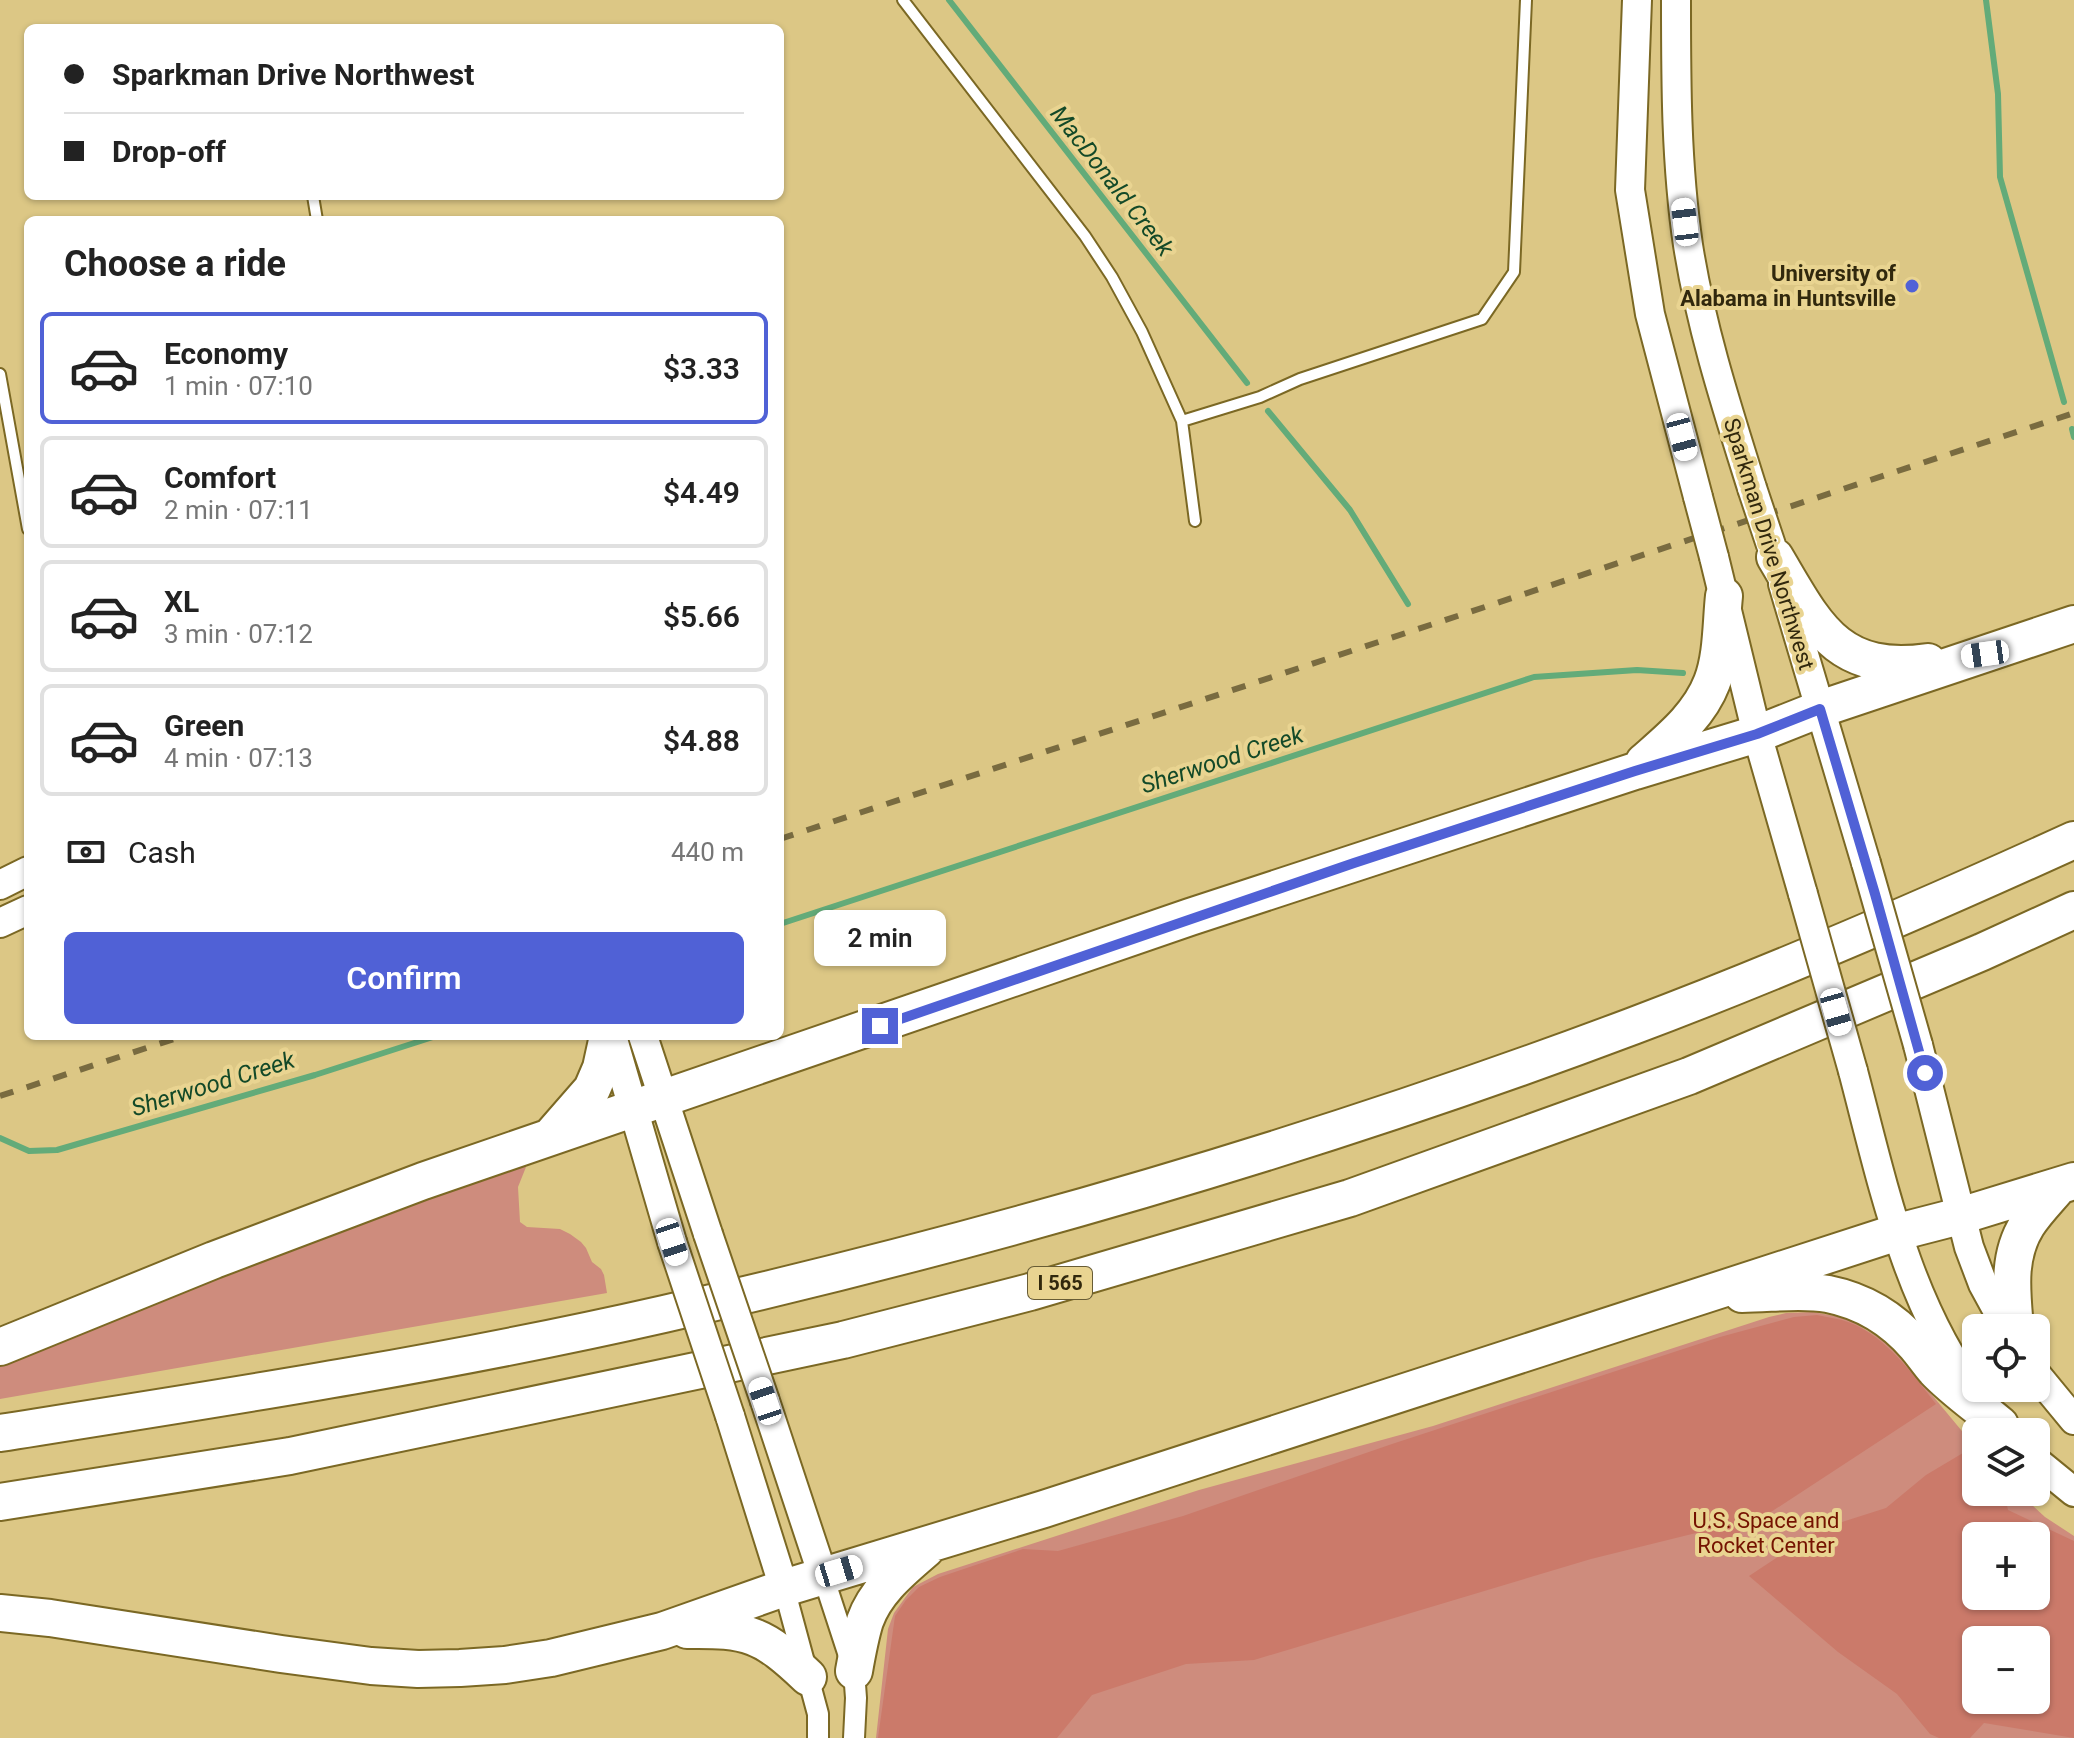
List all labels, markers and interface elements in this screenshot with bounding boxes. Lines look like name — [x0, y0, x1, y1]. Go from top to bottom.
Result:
text: Sparkman Drive Northwest — [112, 57, 474, 92]
water label: MacDonald Creek — [1045, 100, 1180, 263]
text: Drop-off — [112, 134, 226, 169]
car — [1670, 197, 1700, 247]
text: Choose a ride — [64, 243, 286, 285]
place label: University of Alabama in Huntsville — [1680, 261, 1896, 311]
marker: University of Alabama in Huntsville — [1903, 277, 1921, 295]
icon: car — [68, 332, 140, 404]
text: Economy — [164, 336, 288, 371]
text: $3.33 — [663, 351, 740, 386]
text: 1 min · 07:10 — [164, 371, 313, 401]
car — [1664, 411, 1700, 463]
street label: Sparkman Drive Northwest — [1719, 415, 1819, 673]
icon: car — [68, 456, 140, 528]
text: Comfort — [164, 460, 276, 495]
text: $4.49 — [663, 475, 740, 510]
text: 2 min · 07:11 — [164, 495, 313, 525]
icon: car — [68, 580, 140, 652]
text: XL — [164, 584, 199, 619]
text: $5.66 — [663, 599, 740, 634]
text: 3 min · 07:12 — [164, 619, 313, 649]
car — [1960, 639, 2010, 669]
icon: car — [68, 704, 140, 776]
text: Green — [164, 708, 244, 743]
water label: Sherwood Creek — [1137, 720, 1308, 799]
text: $4.88 — [663, 723, 740, 758]
text: 4 min · 07:13 — [164, 743, 313, 773]
icon: cash — [64, 830, 108, 874]
text: Cash — [128, 835, 196, 870]
text: 440 m — [671, 837, 744, 867]
callout: 2 min — [814, 910, 946, 966]
text: 2 min — [847, 923, 913, 953]
button: Confirm — [64, 932, 744, 1024]
car — [1818, 986, 1854, 1038]
route end — [862, 1008, 898, 1044]
water label: Sherwood Creek — [128, 1045, 299, 1122]
route start — [1907, 1055, 1943, 1091]
car — [653, 1215, 691, 1269]
road number: I 565 — [1028, 1267, 1092, 1299]
map controls — [1962, 1314, 2050, 1714]
button: locate — [1962, 1314, 2050, 1402]
car — [746, 1374, 784, 1428]
button: layers — [1962, 1418, 2050, 1506]
park label: U.S. Space and Rocket Center — [1693, 1508, 1839, 1558]
button: + — [1962, 1522, 2050, 1610]
car — [813, 1553, 865, 1589]
button: − — [1962, 1626, 2050, 1714]

